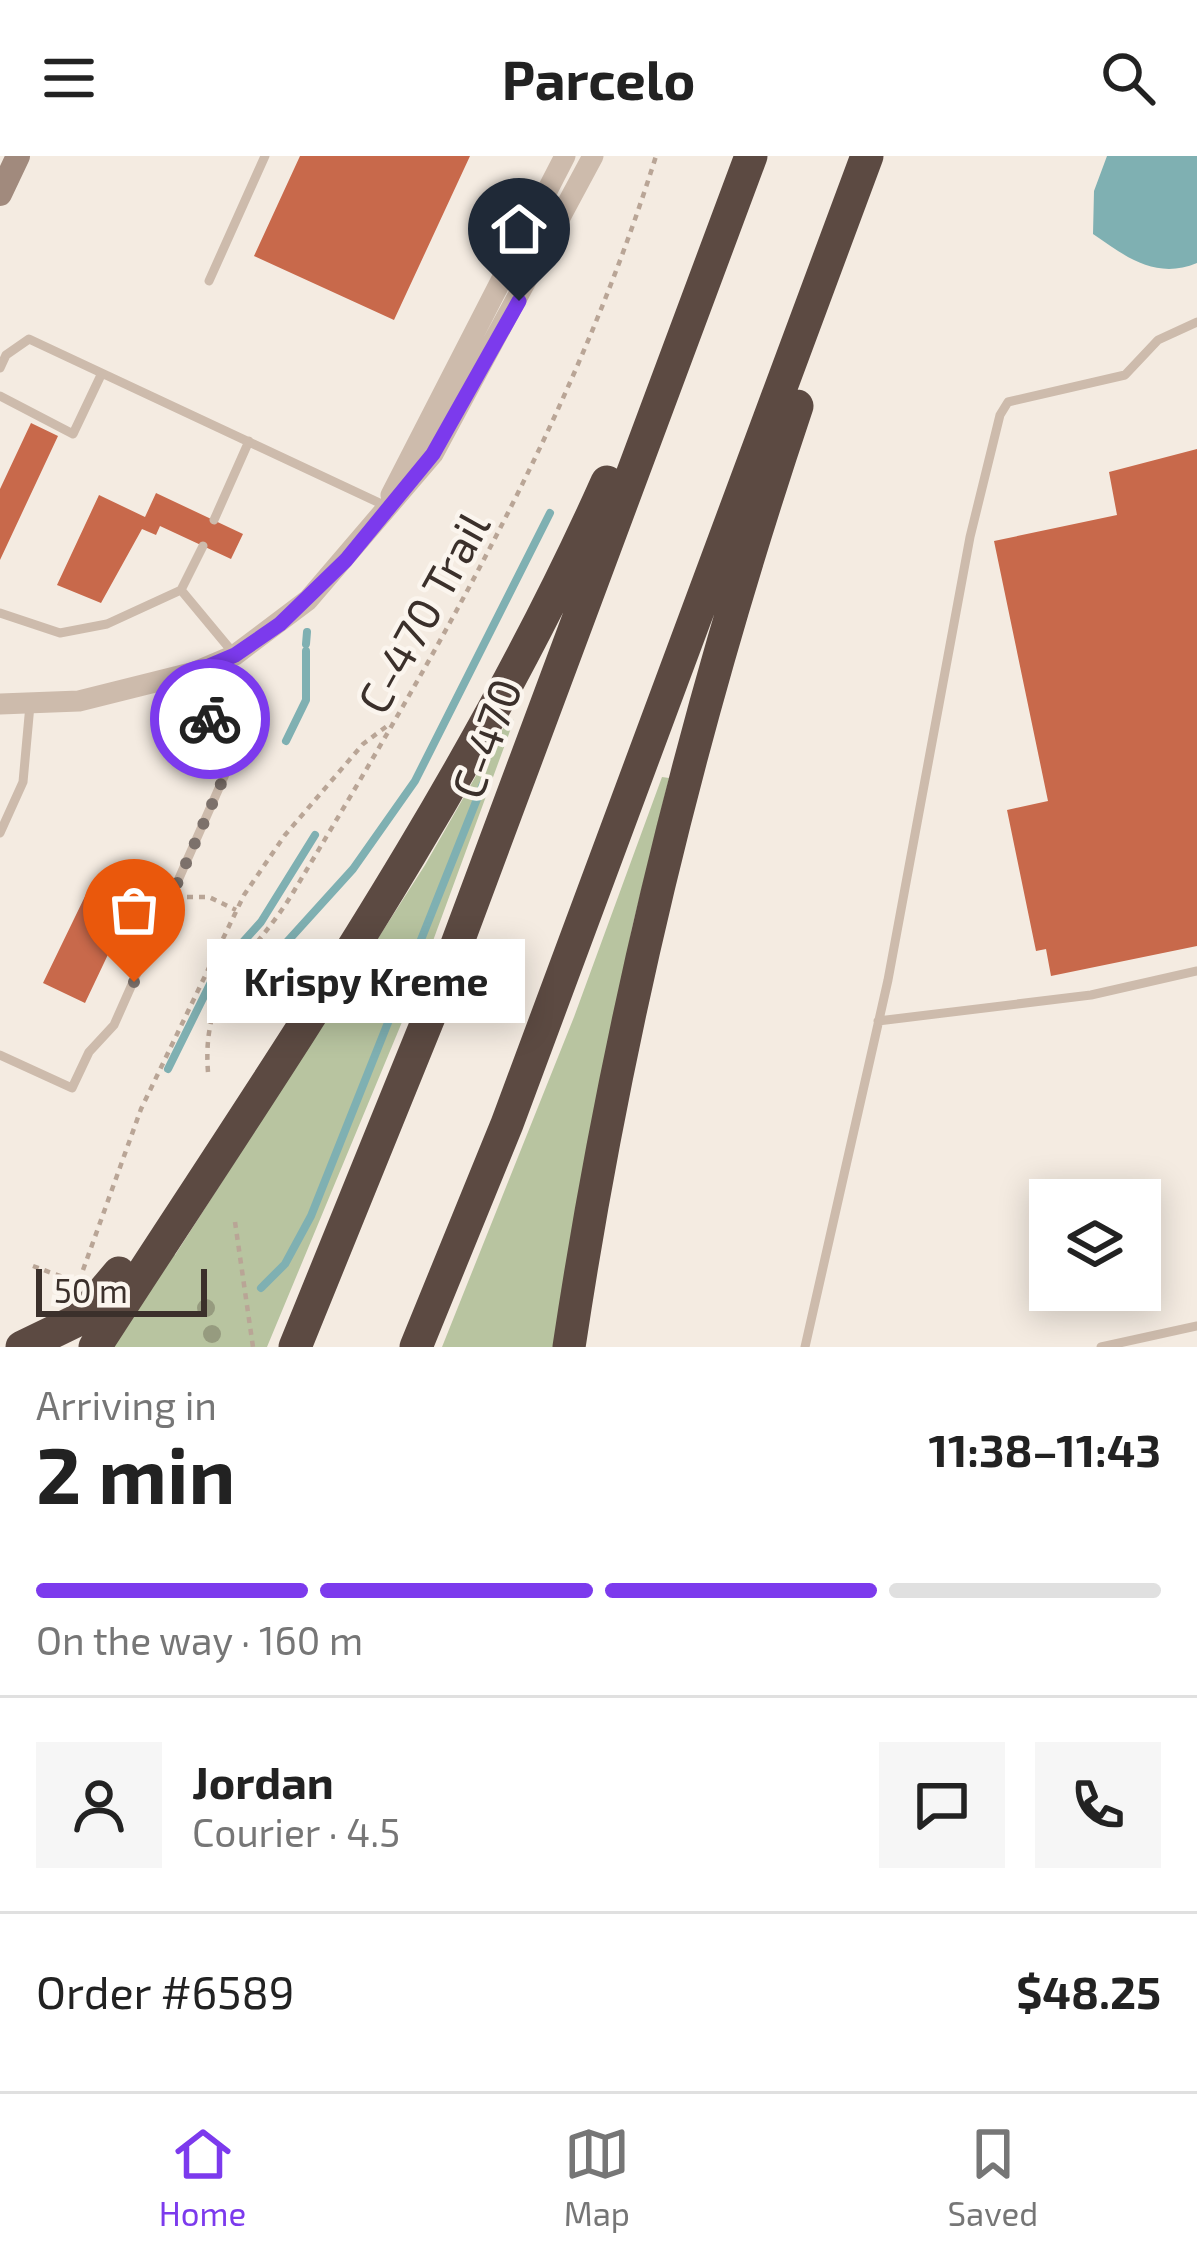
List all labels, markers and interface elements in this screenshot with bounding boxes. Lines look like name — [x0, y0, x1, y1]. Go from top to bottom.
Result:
icon: menu — [36, 45, 102, 111]
icon: search — [1095, 45, 1161, 111]
text: Parcelo — [502, 46, 695, 111]
pin — [468, 178, 570, 301]
icon: home — [486, 196, 552, 262]
street label: C-470 Trail — [345, 502, 499, 722]
courier — [150, 659, 270, 779]
street label: C-470 — [439, 671, 531, 805]
icon: bike — [177, 686, 243, 752]
pin — [83, 859, 185, 982]
icon: bag — [101, 877, 167, 943]
callout: Krispy Kreme — [206, 940, 524, 1024]
text: Krispy Kreme — [244, 957, 488, 1004]
map controls — [1029, 1179, 1161, 1311]
button: layers — [1029, 1179, 1161, 1311]
scale bar — [36, 1263, 207, 1316]
text: 50 m — [54, 1270, 128, 1310]
text: Arriving in — [36, 1381, 217, 1428]
text: 11:38–11:43 — [929, 1422, 1161, 1476]
text: 2 min — [36, 1426, 235, 1520]
text: On the way · 160 m — [36, 1616, 363, 1663]
button: person — [36, 1742, 162, 1868]
button: chat — [879, 1742, 1005, 1868]
button: phone — [1035, 1742, 1161, 1868]
text: Jordan — [192, 1754, 334, 1808]
text: Courier · 4.5 — [192, 1808, 400, 1855]
text: Order #6589 — [36, 1964, 294, 2018]
text: $48.25 — [1016, 1964, 1161, 2018]
tab: Home — [159, 2121, 246, 2233]
tab: Map — [564, 2121, 630, 2233]
tab: Saved — [948, 2121, 1038, 2233]

